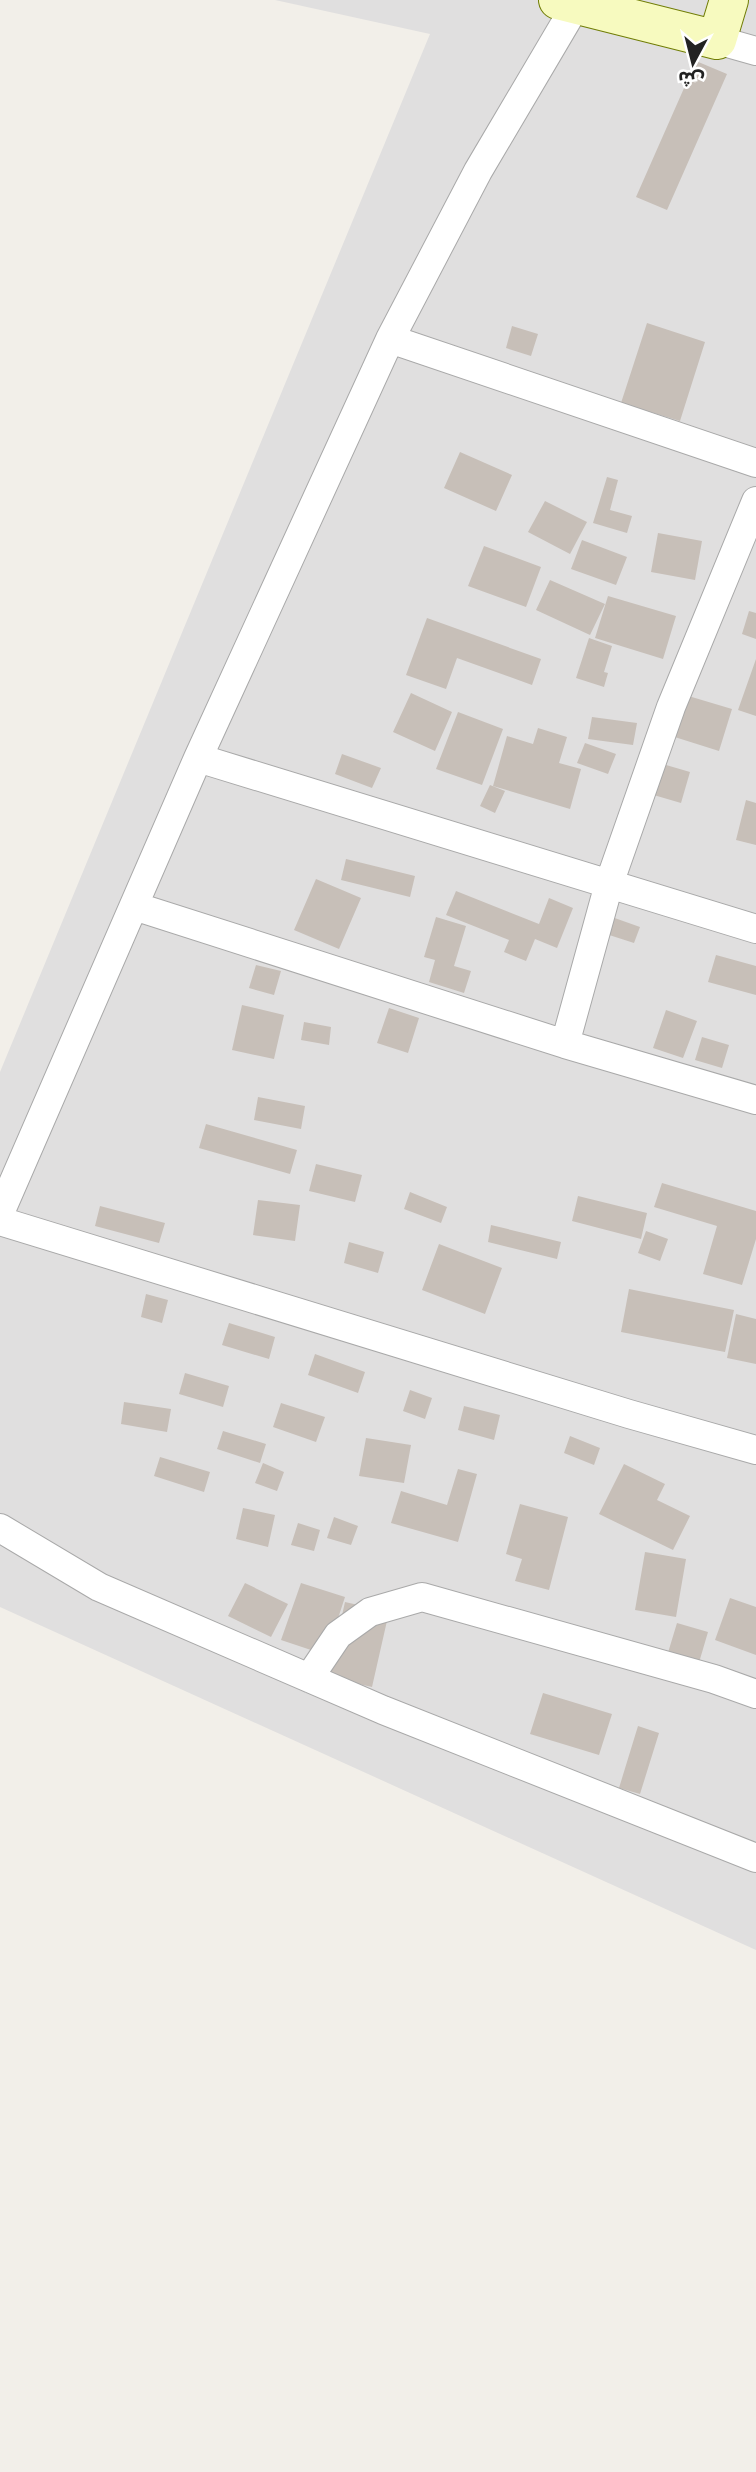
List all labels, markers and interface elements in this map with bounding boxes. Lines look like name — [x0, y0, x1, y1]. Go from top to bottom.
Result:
north arrow — [658, 28, 728, 98]
text: ش — [676, 65, 705, 94]

